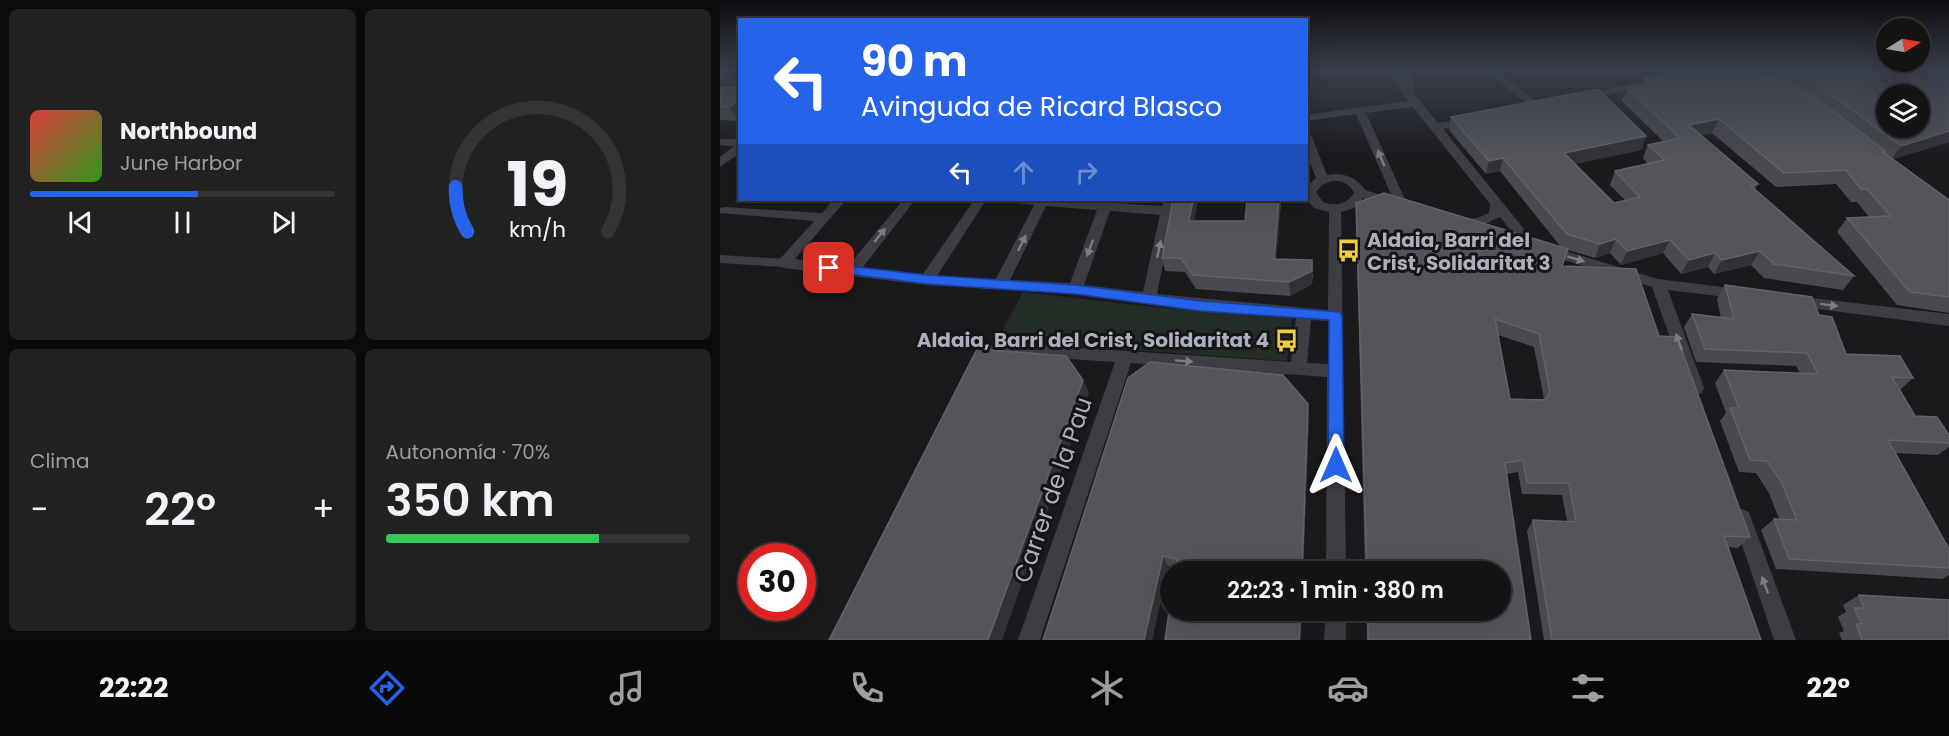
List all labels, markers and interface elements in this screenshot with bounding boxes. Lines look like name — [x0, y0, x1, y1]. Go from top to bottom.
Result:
north arrow — [1876, 18, 1930, 72]
map controls — [1876, 18, 1930, 138]
text: 90 m — [861, 32, 968, 91]
icon: left — [762, 42, 840, 120]
button: layers — [1876, 84, 1930, 138]
text: Avinguda de Ricard Blasco — [861, 88, 1222, 125]
text: Northbound — [120, 116, 257, 147]
text: 19 — [507, 140, 569, 228]
text: June Harbor — [120, 149, 243, 177]
one-way arrow — [1376, 149, 1386, 167]
icon: left — [944, 156, 977, 189]
icon: ahead — [1007, 156, 1040, 189]
icon: right — [1070, 156, 1103, 189]
icon: previous — [64, 206, 97, 239]
icon: pause — [166, 206, 199, 239]
icon: next — [267, 206, 300, 239]
text: km/h — [509, 214, 566, 245]
place label: Aldaia, Barri del Crist, Solidaritat 3 — [1367, 226, 1551, 277]
one-way arrow — [874, 227, 887, 243]
one-way arrow — [1017, 234, 1026, 251]
bus stop icon: Aldaia, Barri del Crist, Solidaritat 3 — [1336, 238, 1362, 264]
one-way arrow — [1084, 239, 1094, 257]
one-way arrow — [1155, 239, 1164, 258]
pin — [803, 242, 854, 293]
icon: arrive — [812, 251, 845, 284]
one-way arrow — [1567, 255, 1585, 264]
one-way arrow — [1820, 300, 1839, 310]
place label: Aldaia, Barri del Crist, Solidaritat 4 — [917, 326, 1269, 354]
bus stop icon: Aldaia, Barri del Crist, Solidaritat 4 — [1274, 327, 1300, 353]
one-way arrow — [1673, 333, 1683, 351]
one-way arrow — [1174, 356, 1193, 366]
street label: Carrer de la Pau — [1005, 393, 1100, 587]
position arrow — [1304, 433, 1368, 497]
text: Autonomía · 70% — [386, 438, 550, 466]
text: Clima — [30, 447, 89, 475]
text: 350 km — [386, 469, 555, 532]
text: 22° — [144, 478, 216, 541]
text: − — [30, 486, 48, 533]
text: + — [312, 486, 335, 533]
speed limit sign: 30 — [738, 543, 816, 621]
text: 22:23 · 1 min · 380 m — [1227, 575, 1444, 606]
one-way arrow — [1760, 576, 1770, 594]
icon: directions — [366, 667, 408, 709]
icon: music — [606, 667, 648, 709]
icon: phone — [846, 667, 888, 709]
icon: climate — [1086, 667, 1128, 709]
icon: car — [1327, 667, 1369, 709]
icon: filters — [1567, 667, 1609, 709]
text: 22:22 — [99, 669, 168, 706]
text: 22° — [1807, 669, 1850, 706]

